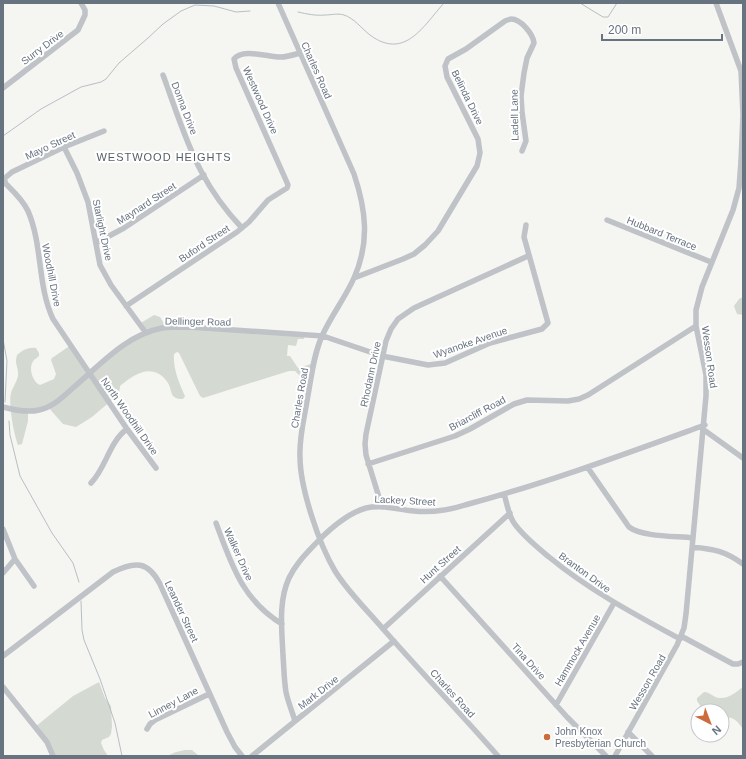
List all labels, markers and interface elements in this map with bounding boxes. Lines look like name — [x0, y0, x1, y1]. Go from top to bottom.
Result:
scale bar — [602, 16, 722, 42]
text: 200 m — [608, 23, 641, 37]
street label: Surry Drive — [19, 28, 66, 67]
street label: Charles Road — [299, 40, 334, 100]
street label: Westwood Drive — [241, 65, 281, 136]
street label: Belinda Drive — [450, 68, 486, 127]
street label: Donna Drive — [169, 80, 200, 136]
street label: Ladell Lane — [509, 89, 520, 141]
street label: Mayo Street — [23, 129, 77, 162]
district label: WESTWOOD HEIGHTS — [96, 151, 232, 163]
street label: Maynard Street — [115, 180, 178, 227]
street label: Starlight Drive — [91, 198, 115, 262]
street label: Hubbard Terrace — [625, 214, 699, 253]
street label: Buford Street — [177, 222, 232, 264]
street label: Woodhill Drive — [40, 242, 63, 308]
street label: Dellinger Road — [165, 315, 231, 328]
street label: Wyanoke Avenue — [432, 325, 509, 360]
street label: Wesson Road — [700, 325, 719, 389]
street label: Rhodann Drive — [358, 340, 383, 408]
street label: Charles Road — [289, 367, 310, 429]
street label: North Woodhill Drive — [99, 376, 161, 457]
street label: Briarcliff Road — [447, 394, 507, 433]
street label: Lackey Street — [374, 493, 436, 508]
street label: Walker Drive — [222, 526, 255, 583]
street label: Hunt Street — [418, 543, 463, 585]
street label: Branton Drive — [557, 550, 613, 595]
street label: Leander Street — [163, 579, 201, 644]
street label: Hammock Avenue — [552, 612, 603, 688]
street label: Tina Drive — [509, 641, 548, 682]
street label: Wesson Road — [627, 652, 668, 712]
street label: Charles Road — [428, 667, 477, 720]
street label: Mark Drive — [296, 673, 341, 712]
street label: Linney Lane — [147, 685, 200, 720]
north arrow — [690, 703, 730, 743]
text: N — [710, 723, 724, 738]
place label: John Knox Presbyterian Church — [555, 726, 646, 749]
marker: John Knox Presbyterian Church — [542, 732, 552, 742]

